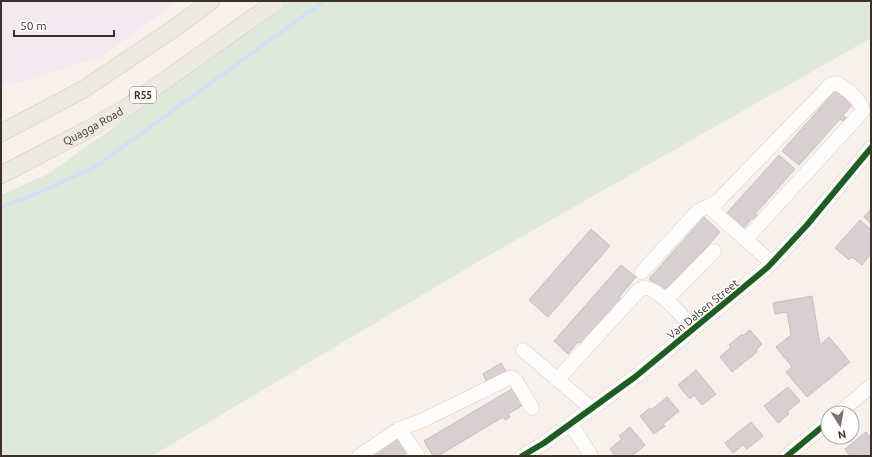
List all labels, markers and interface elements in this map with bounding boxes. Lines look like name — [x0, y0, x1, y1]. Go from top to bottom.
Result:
scale bar — [14, 12, 114, 38]
text: 50 m — [20, 19, 47, 32]
road number: R55 — [130, 87, 156, 103]
street label: Quagga Road — [61, 105, 125, 148]
street label: Van Dalsen Street — [665, 276, 741, 341]
north arrow — [820, 405, 860, 445]
text: N — [837, 428, 847, 441]

